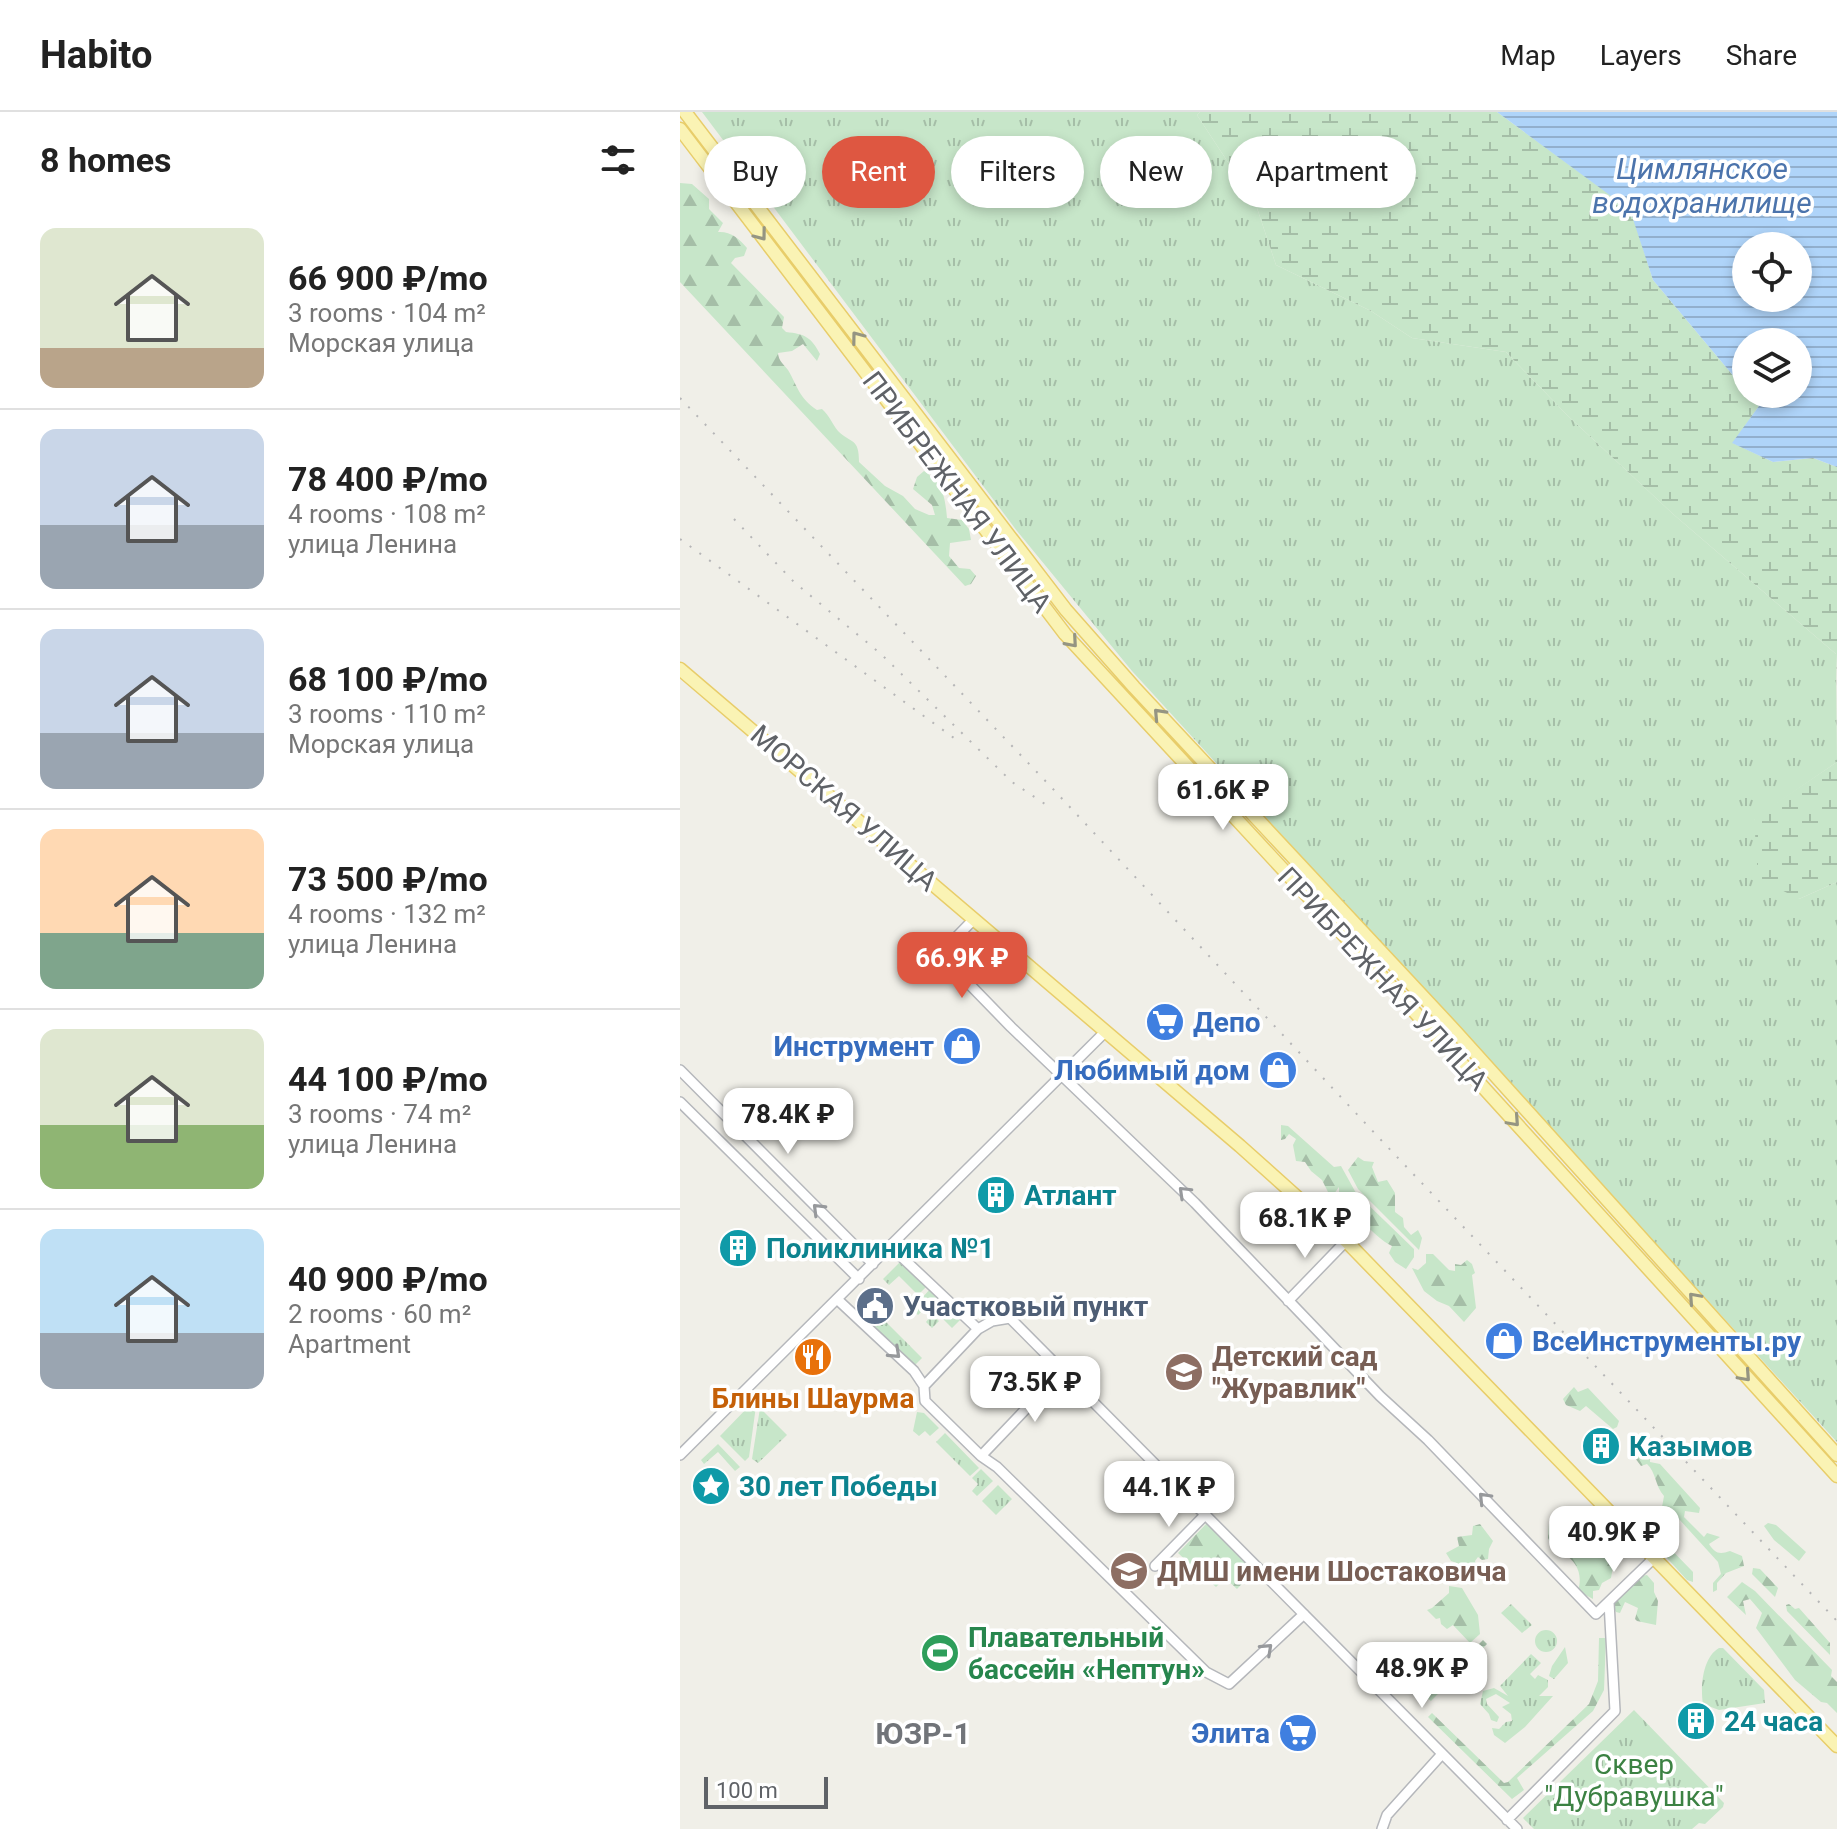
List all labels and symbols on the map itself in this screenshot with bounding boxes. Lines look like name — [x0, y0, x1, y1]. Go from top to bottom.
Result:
water label: Цимлянское водохранилище — [1592, 151, 1812, 220]
one-way arrow — [752, 227, 766, 241]
one-way arrow — [852, 331, 866, 346]
street label: ПРИБРЕЖНАЯ УЛИЦА — [856, 365, 1058, 619]
one-way arrow — [1062, 633, 1077, 648]
one-way arrow — [1154, 709, 1169, 723]
street label: МОРСКАЯ УЛИЦА — [744, 718, 944, 898]
pin: 61.6K ₽ — [1149, 764, 1297, 832]
street label: ПРИБРЕЖНАЯ УЛИЦА — [1271, 861, 1495, 1097]
pin: 66.9K ₽ — [888, 932, 1036, 1000]
supermarket icon: Депо — [1144, 1001, 1186, 1043]
place label: Депо — [1193, 1006, 1261, 1039]
shop icon: Инструмент — [941, 1025, 983, 1067]
place label: Инструмент — [773, 1030, 934, 1063]
shop icon: Любимый дом — [1257, 1049, 1299, 1091]
place label: Любимый дом — [1054, 1054, 1250, 1087]
pin: 78.4K ₽ — [714, 1088, 862, 1156]
one-way arrow — [1505, 1112, 1519, 1127]
building icon: Атлант — [975, 1174, 1017, 1216]
place label: Атлант — [1024, 1179, 1117, 1212]
one-way arrow — [1179, 1187, 1193, 1202]
pin: 68.1K ₽ — [1231, 1192, 1379, 1260]
one-way arrow — [813, 1204, 827, 1218]
building icon: Поликлиника №1 — [717, 1227, 759, 1269]
place label: Поликлиника №1 — [766, 1232, 994, 1265]
public building icon: Участковый пункт — [854, 1285, 896, 1327]
place label: Участковый пункт — [903, 1290, 1148, 1323]
one-way arrow — [1689, 1293, 1704, 1308]
shop icon: ВсеИнструменты.ру — [1483, 1320, 1525, 1362]
place label: ВсеИнструменты.ру — [1532, 1325, 1802, 1358]
restaurant icon: Блины Шаурма — [792, 1336, 834, 1378]
place label: Детский сад "Журавлик" — [1212, 1340, 1378, 1405]
one-way arrow — [886, 1344, 900, 1359]
school or university icon: Детский сад "Журавлик" — [1163, 1351, 1205, 1393]
pin: 73.5K ₽ — [961, 1356, 1109, 1424]
one-way arrow — [1736, 1367, 1750, 1382]
place label: Блины Шаурма — [712, 1382, 914, 1415]
building icon: Казымов — [1580, 1425, 1622, 1467]
place label: Казымов — [1629, 1430, 1753, 1463]
pin: 44.1K ₽ — [1095, 1461, 1243, 1529]
place icon: 30 лет Победы — [690, 1465, 732, 1507]
place label: 30 лет Победы — [739, 1470, 938, 1503]
one-way arrow — [1478, 1493, 1493, 1507]
pin: 40.9K ₽ — [1540, 1506, 1688, 1574]
school or university icon: ДМШ имени Шостаковича — [1108, 1550, 1150, 1592]
place label: ДМШ имени Шостаковича — [1157, 1555, 1506, 1588]
place label: Плавательный бассейн «Нептун» — [968, 1621, 1205, 1686]
sports icon: Плавательный бассейн «Нептун» — [919, 1632, 961, 1674]
pin: 48.9K ₽ — [1348, 1642, 1496, 1710]
one-way arrow — [1257, 1644, 1272, 1658]
building icon: 24 часа — [1675, 1700, 1717, 1742]
place label: 24 часа — [1724, 1705, 1823, 1738]
supermarket icon: Элита — [1277, 1712, 1319, 1754]
district label: ЮЗР-1 — [875, 1716, 971, 1751]
place label: Элита — [1191, 1717, 1270, 1750]
park label: Сквер "Дубравушка" — [1544, 1748, 1724, 1813]
scale bar — [704, 1773, 828, 1809]

